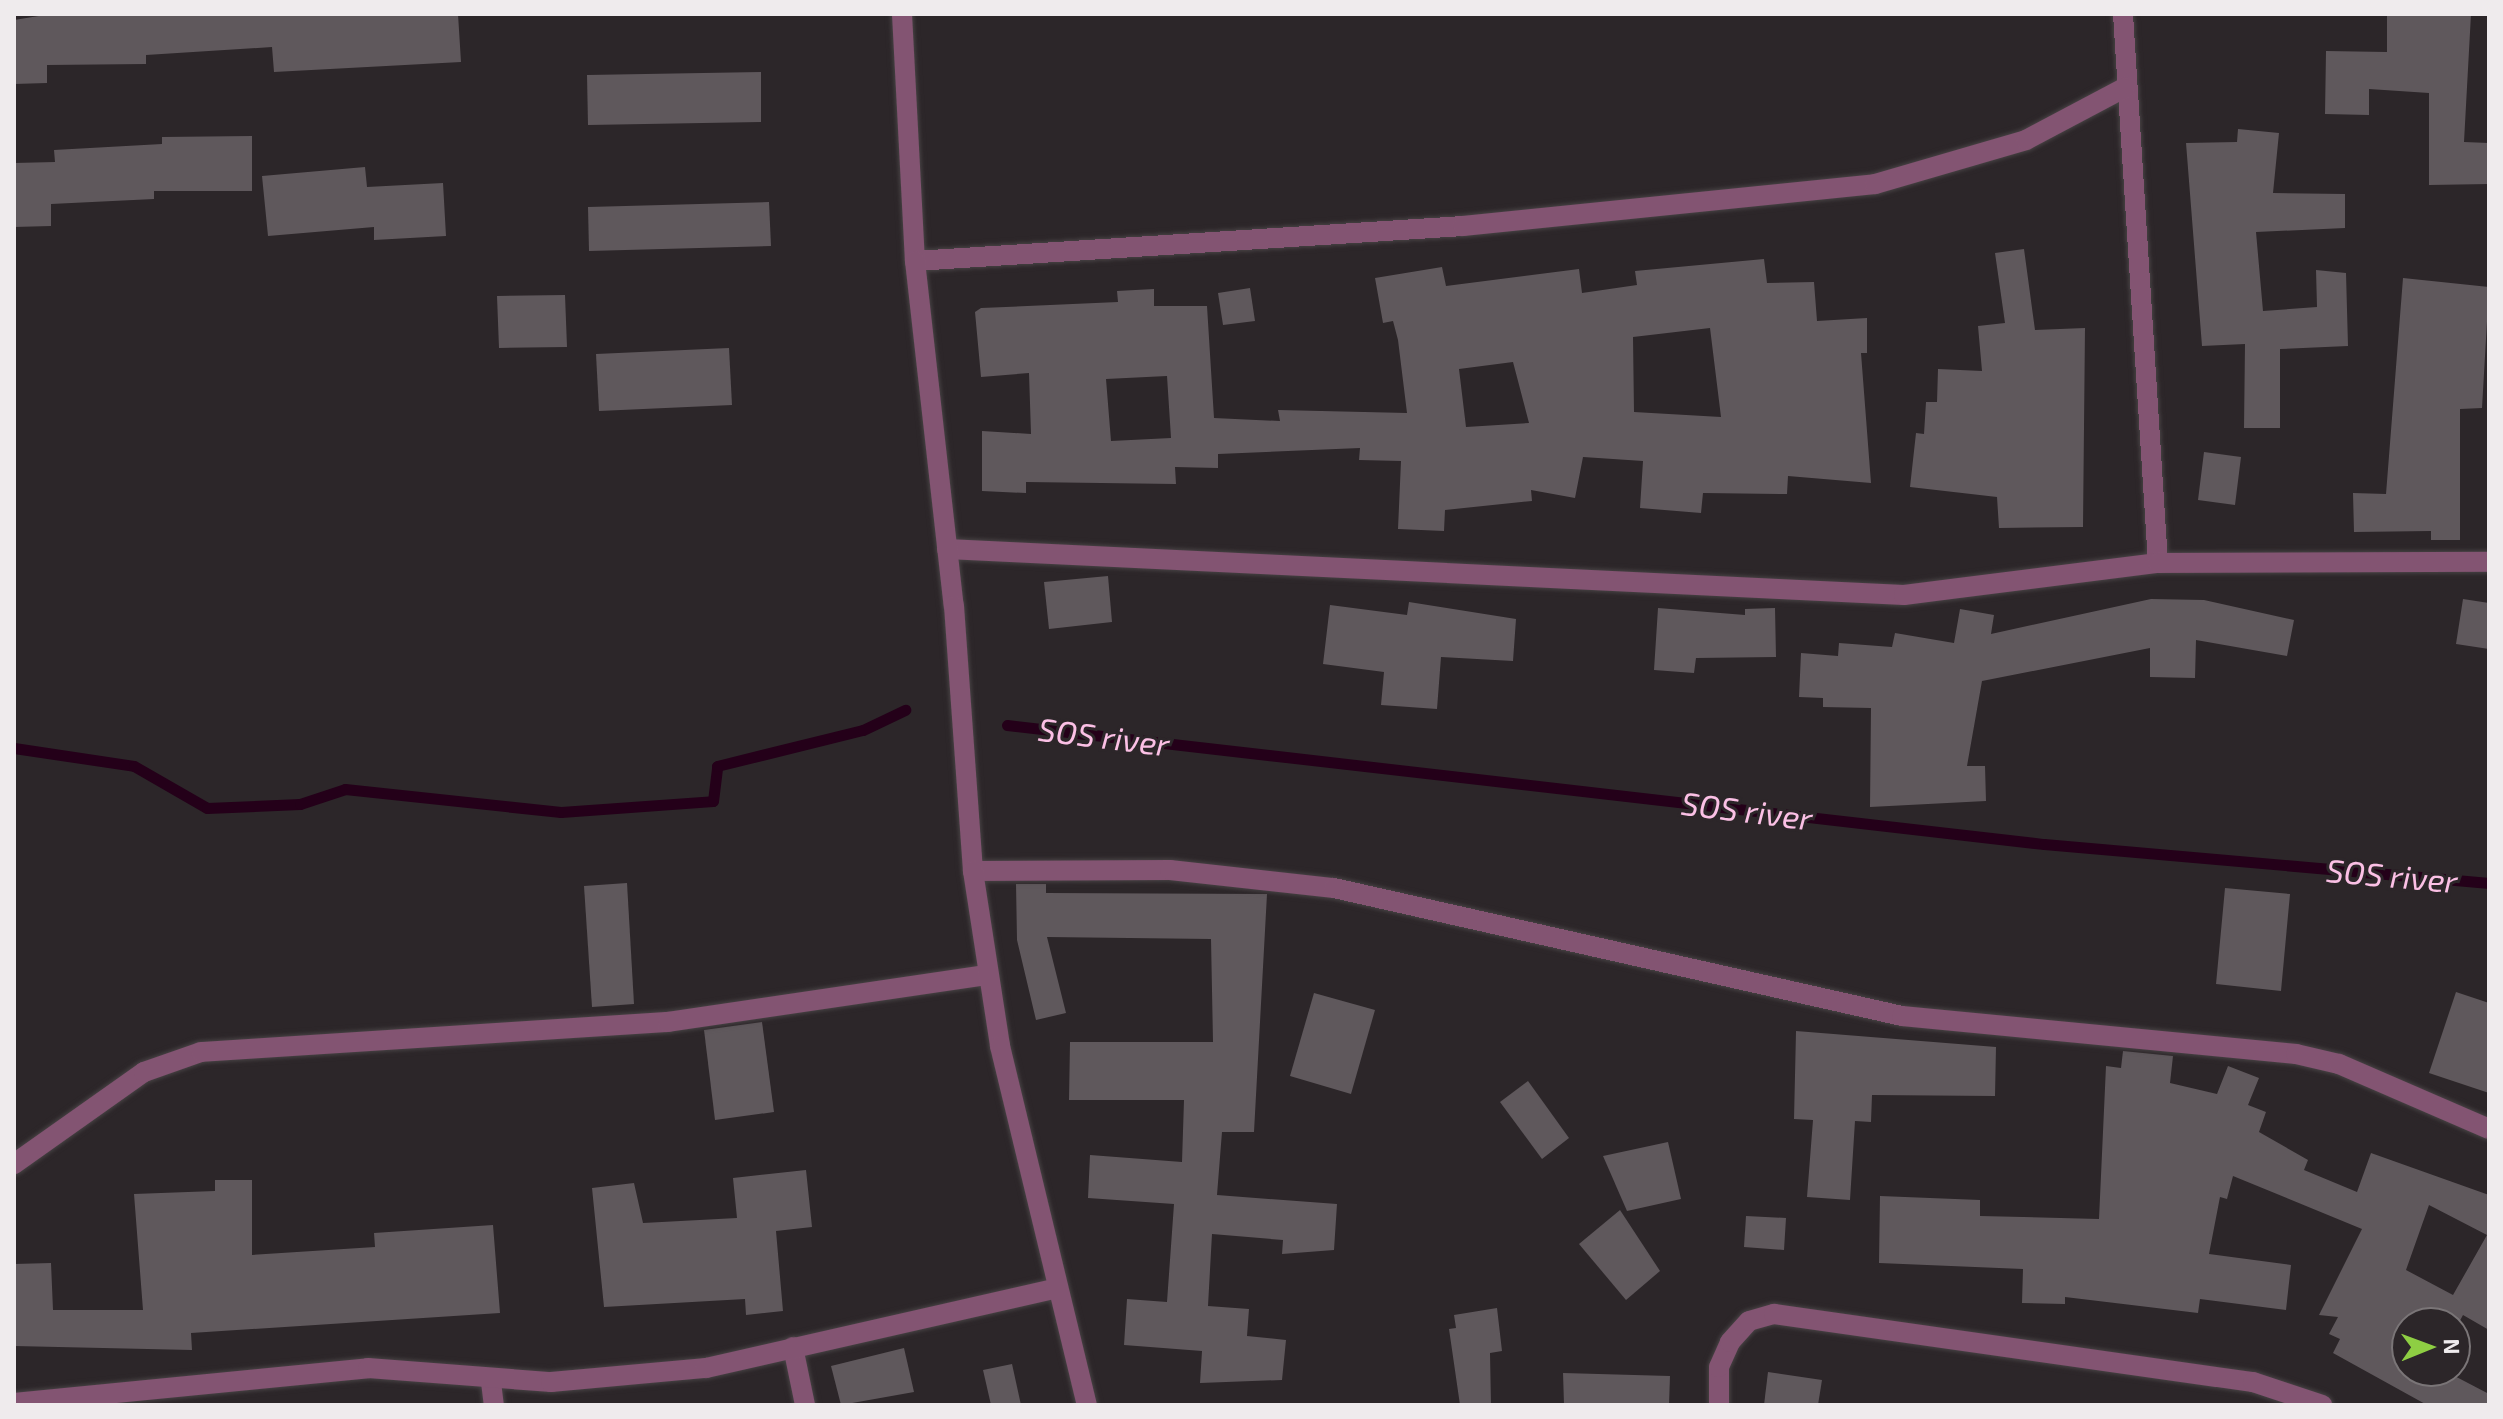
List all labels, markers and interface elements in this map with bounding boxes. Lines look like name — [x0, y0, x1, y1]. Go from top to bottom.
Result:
water label: SOS river — [1036, 709, 1172, 763]
water label: SOS river — [1679, 783, 1815, 837]
water label: SOS river — [2325, 850, 2459, 900]
north arrow — [2391, 1307, 2471, 1387]
text: N — [2440, 1338, 2466, 1355]

